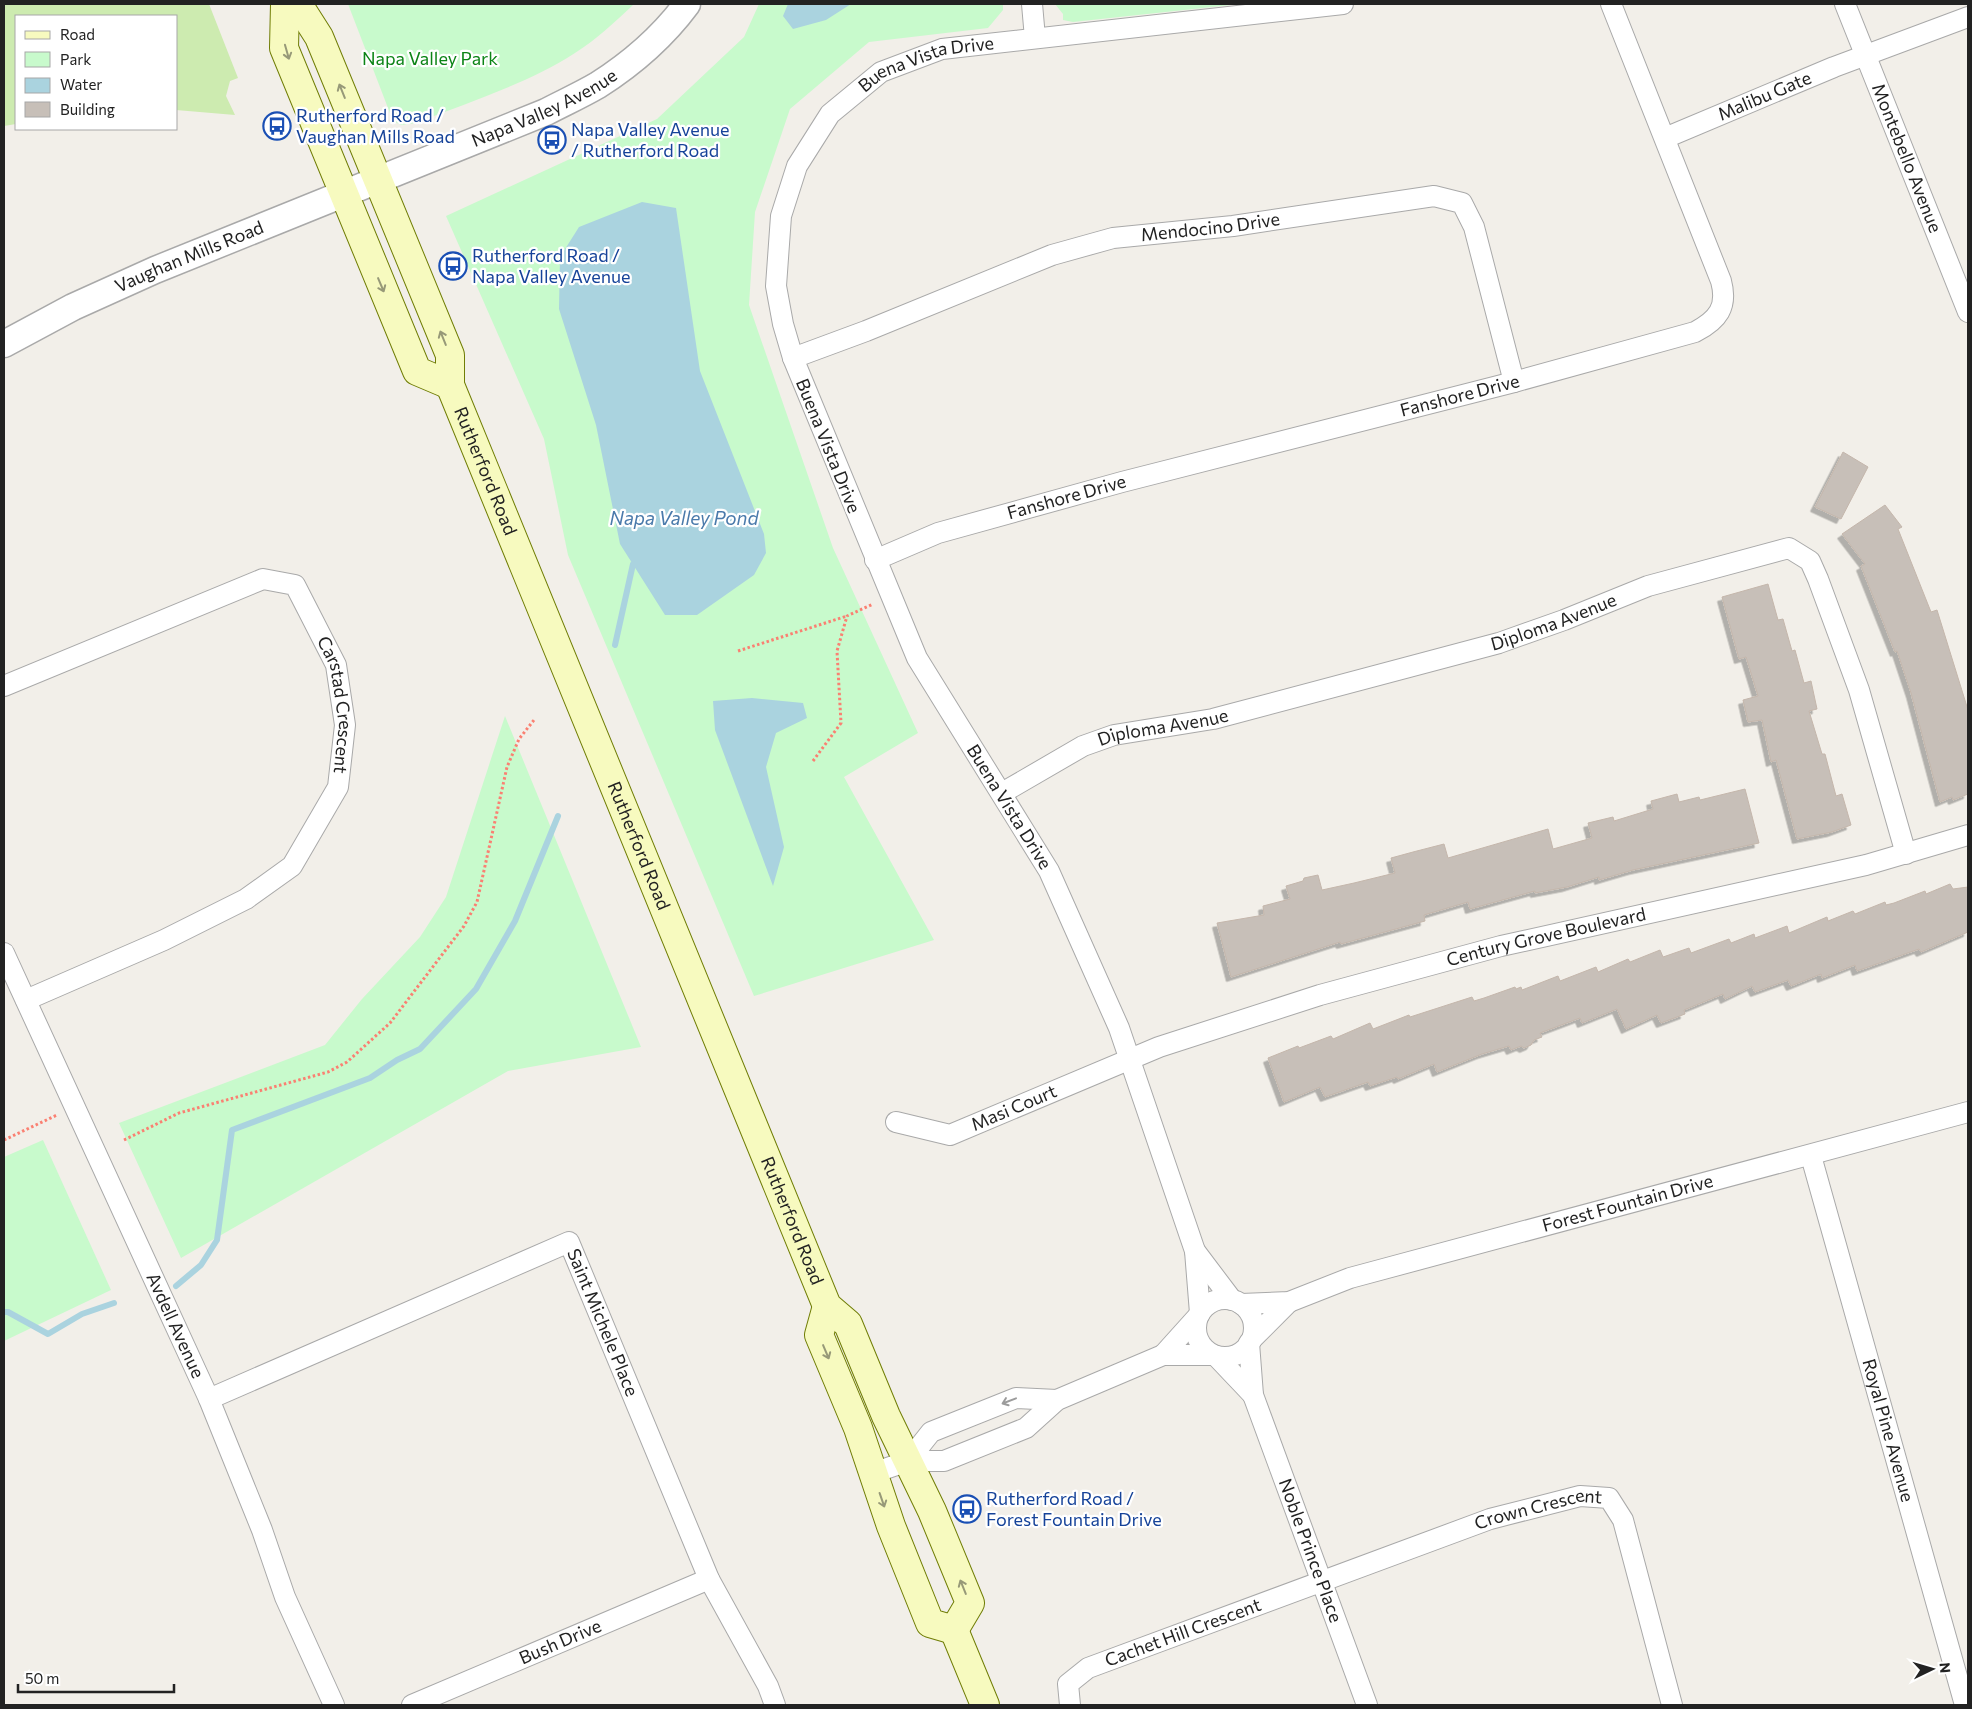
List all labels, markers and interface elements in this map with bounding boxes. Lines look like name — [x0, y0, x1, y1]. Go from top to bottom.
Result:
legend — [15, 15, 178, 130]
text: Road — [60, 25, 95, 43]
street label: Buena Vista Drive — [853, 31, 995, 96]
one-way arrow — [282, 44, 292, 60]
park label: Napa Valley Park — [362, 47, 498, 69]
text: Park — [60, 50, 91, 68]
street label: Napa Valley Avenue — [468, 64, 621, 151]
street label: Malibu Gate — [1714, 66, 1814, 125]
text: Water — [60, 75, 102, 93]
street label: Montebello Avenue — [1868, 80, 1947, 236]
one-way arrow — [336, 84, 346, 99]
text: Building — [60, 100, 115, 118]
place label: Rutherford Road / Vaughan Mills Road — [296, 104, 455, 147]
bus stop icon: Rutherford Road / Vaughan Mills Road — [262, 111, 292, 141]
place label: Napa Valley Avenue / Rutherford Road — [571, 118, 730, 161]
bus stop icon: Napa Valley Avenue / Rutherford Road — [537, 125, 567, 155]
street label: Mendocino Drive — [1140, 207, 1281, 245]
street label: Vaughan Mills Road — [111, 215, 267, 297]
place label: Rutherford Road / Napa Valley Avenue — [472, 244, 631, 287]
bus stop icon: Rutherford Road / Napa Valley Avenue — [438, 251, 468, 281]
one-way arrow — [377, 277, 387, 292]
one-way arrow — [438, 331, 447, 346]
street label: Fanshore Drive — [1397, 369, 1522, 421]
street label: Buena Vista Drive — [792, 375, 866, 516]
street label: Rutherford Road — [450, 403, 522, 538]
street label: Fanshore Drive — [1004, 469, 1128, 523]
water label: Napa Valley Pond — [610, 506, 759, 529]
street label: Diploma Avenue — [1488, 588, 1619, 655]
street label: Carstad Crescent — [313, 632, 358, 775]
street label: Diploma Avenue — [1094, 703, 1230, 750]
street label: Buena Vista Drive — [963, 740, 1057, 873]
street label: Rutherford Road — [603, 778, 676, 913]
street label: Century Grove Boulevard — [1444, 902, 1648, 970]
street label: Masi Court — [968, 1079, 1060, 1135]
street label: Rutherford Road — [757, 1153, 829, 1288]
street label: Forest Fountain Drive — [1539, 1169, 1715, 1236]
street label: Saint Michele Place — [563, 1245, 644, 1399]
street label: Avdell Avenue — [142, 1269, 210, 1381]
one-way arrow — [822, 1344, 832, 1359]
street label: Royal Pine Avenue — [1858, 1356, 1919, 1504]
one-way arrow — [1001, 1397, 1017, 1406]
street label: Noble Prince Place — [1275, 1475, 1348, 1625]
street label: Crown Crescent — [1471, 1483, 1603, 1534]
place label: Rutherford Road / Forest Fountain Drive — [986, 1487, 1162, 1530]
one-way arrow — [878, 1491, 887, 1507]
bus stop icon: Rutherford Road / Forest Fountain Drive — [952, 1494, 982, 1524]
one-way arrow — [958, 1580, 968, 1595]
street label: Cachet Hill Crescent — [1101, 1593, 1264, 1671]
street label: Bush Drive — [515, 1614, 604, 1668]
north arrow — [1907, 1644, 1957, 1694]
scale bar — [18, 1662, 174, 1694]
text: N — [1937, 1662, 1954, 1674]
text: 50 m — [25, 1669, 59, 1687]

